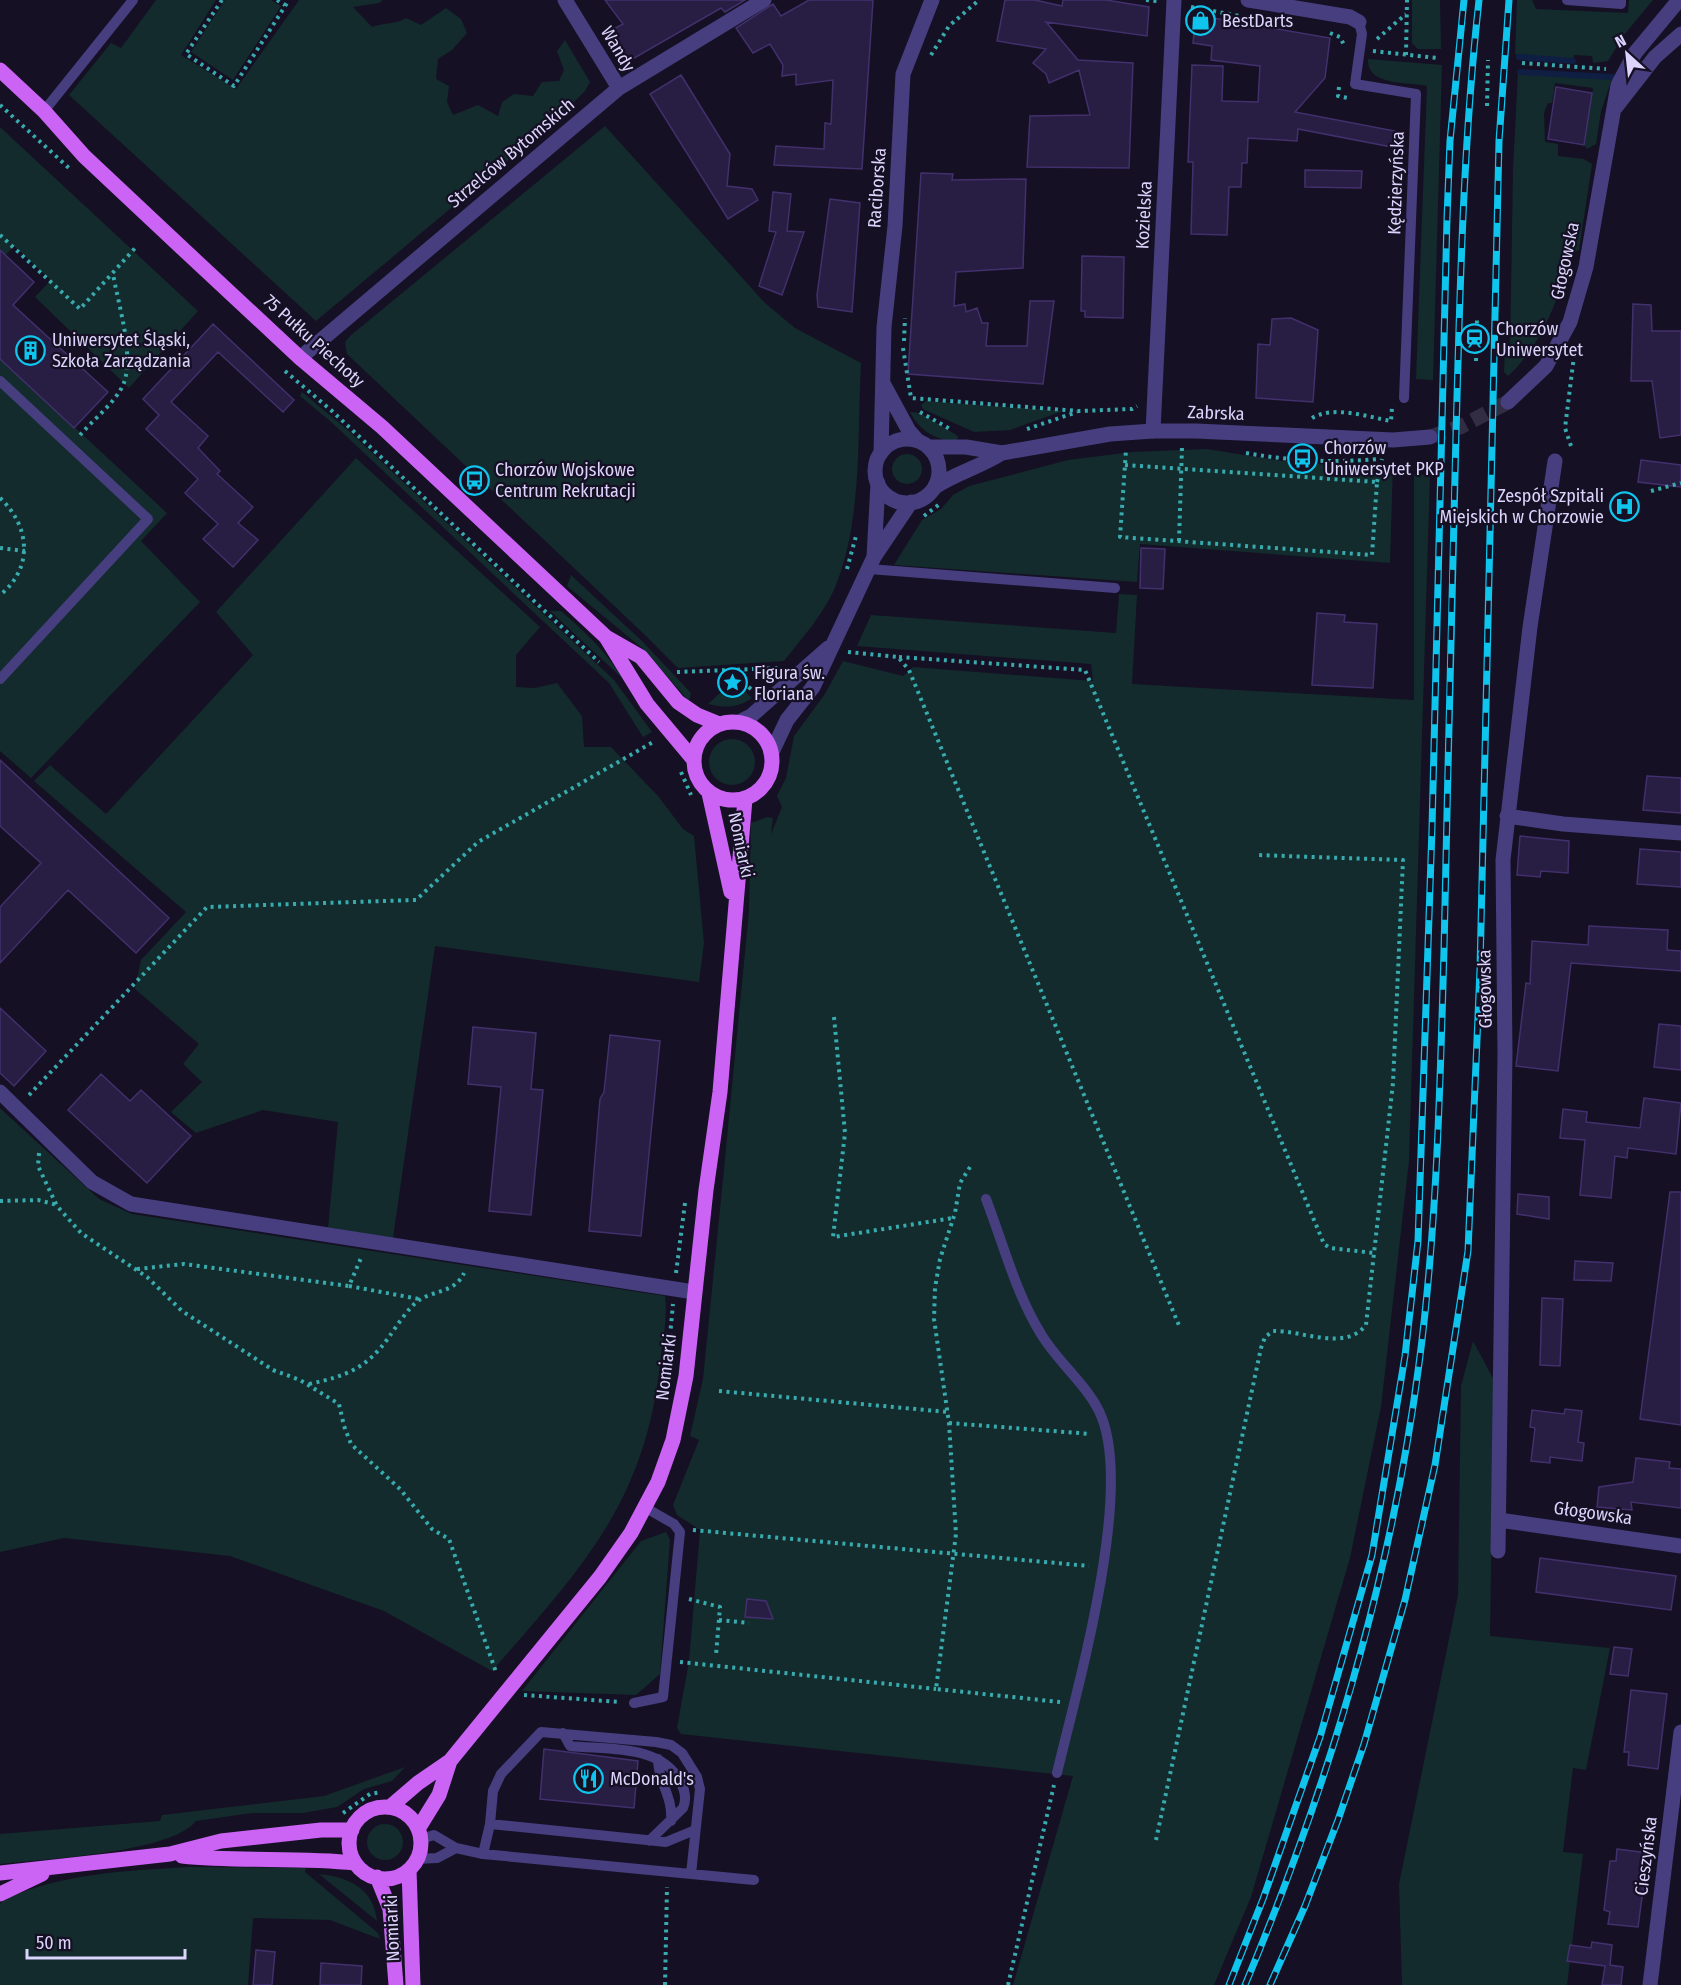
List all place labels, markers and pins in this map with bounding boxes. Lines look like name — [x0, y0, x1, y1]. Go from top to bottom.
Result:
shop icon: BestDarts — [1185, 5, 1217, 37]
place label: BestDarts — [1222, 10, 1294, 32]
place label: Chorzów Uniwersytet — [1496, 318, 1583, 361]
station icon: Chorzów Uniwersytet — [1459, 323, 1491, 355]
place label: Uniwersytet Śląski, Szkoła Zarządzania — [52, 329, 191, 372]
building icon: Uniwersytet Śląski, Szkoła Zarządzania — [15, 334, 47, 366]
place label: Chorzów Uniwersytet PKP — [1324, 437, 1444, 480]
bus stop icon: Chorzów Uniwersytet PKP — [1287, 442, 1319, 474]
place label: Chorzów Wojskowe Centrum Rekrutacji — [495, 459, 636, 502]
bus stop icon: Chorzów Wojskowe Centrum Rekrutacji — [458, 464, 490, 496]
place label: Zespół Szpitali Miejskich w Chorzowie — [1439, 485, 1604, 528]
hospital icon: Zespół Szpitali Miejskich w Chorzowie — [1609, 490, 1641, 522]
place label: Figura św. Floriana — [754, 662, 825, 705]
place icon: Figura św. Floriana — [717, 667, 749, 699]
restaurant icon: McDonald's — [573, 1763, 605, 1795]
place label: McDonald's — [610, 1768, 694, 1790]

